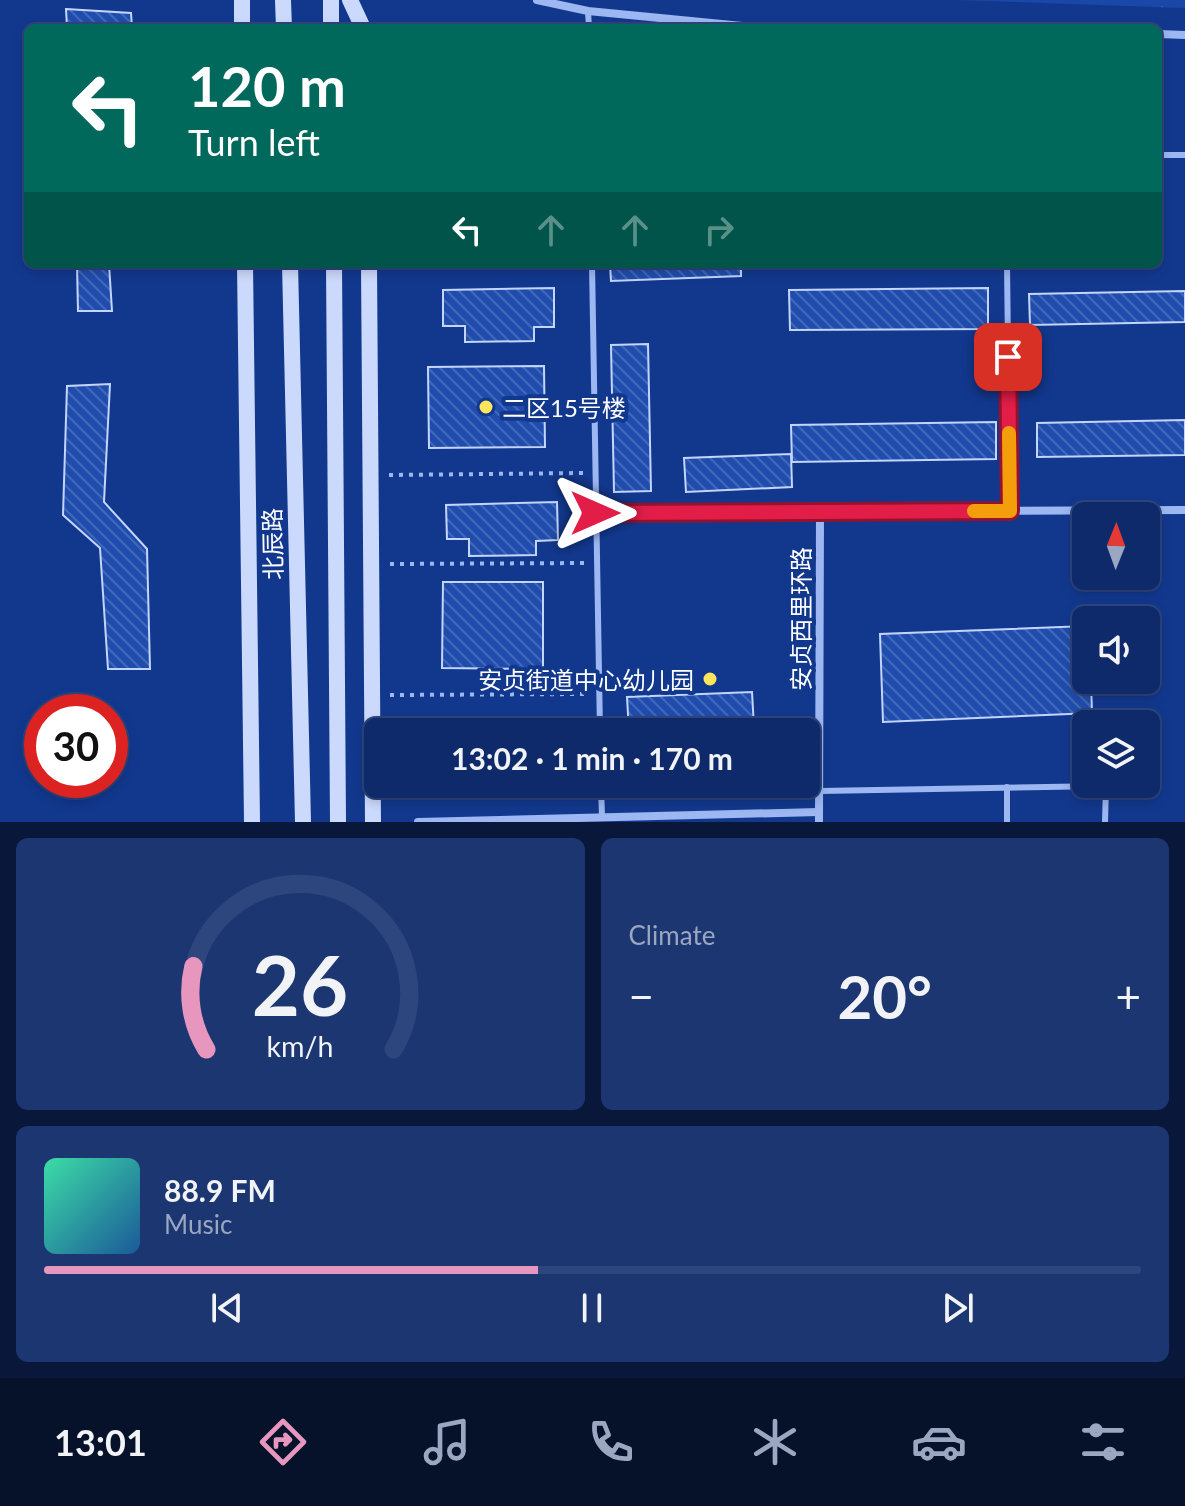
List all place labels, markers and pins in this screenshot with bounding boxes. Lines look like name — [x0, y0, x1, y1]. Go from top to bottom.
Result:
pin — [974, 323, 1042, 391]
place label: 二区15号楼 — [502, 393, 626, 422]
marker: 二区15号楼 — [477, 398, 495, 416]
place label: 安贞街道中心幼儿园 — [478, 665, 694, 694]
marker: 安贞街道中心幼儿园 — [701, 670, 719, 688]

